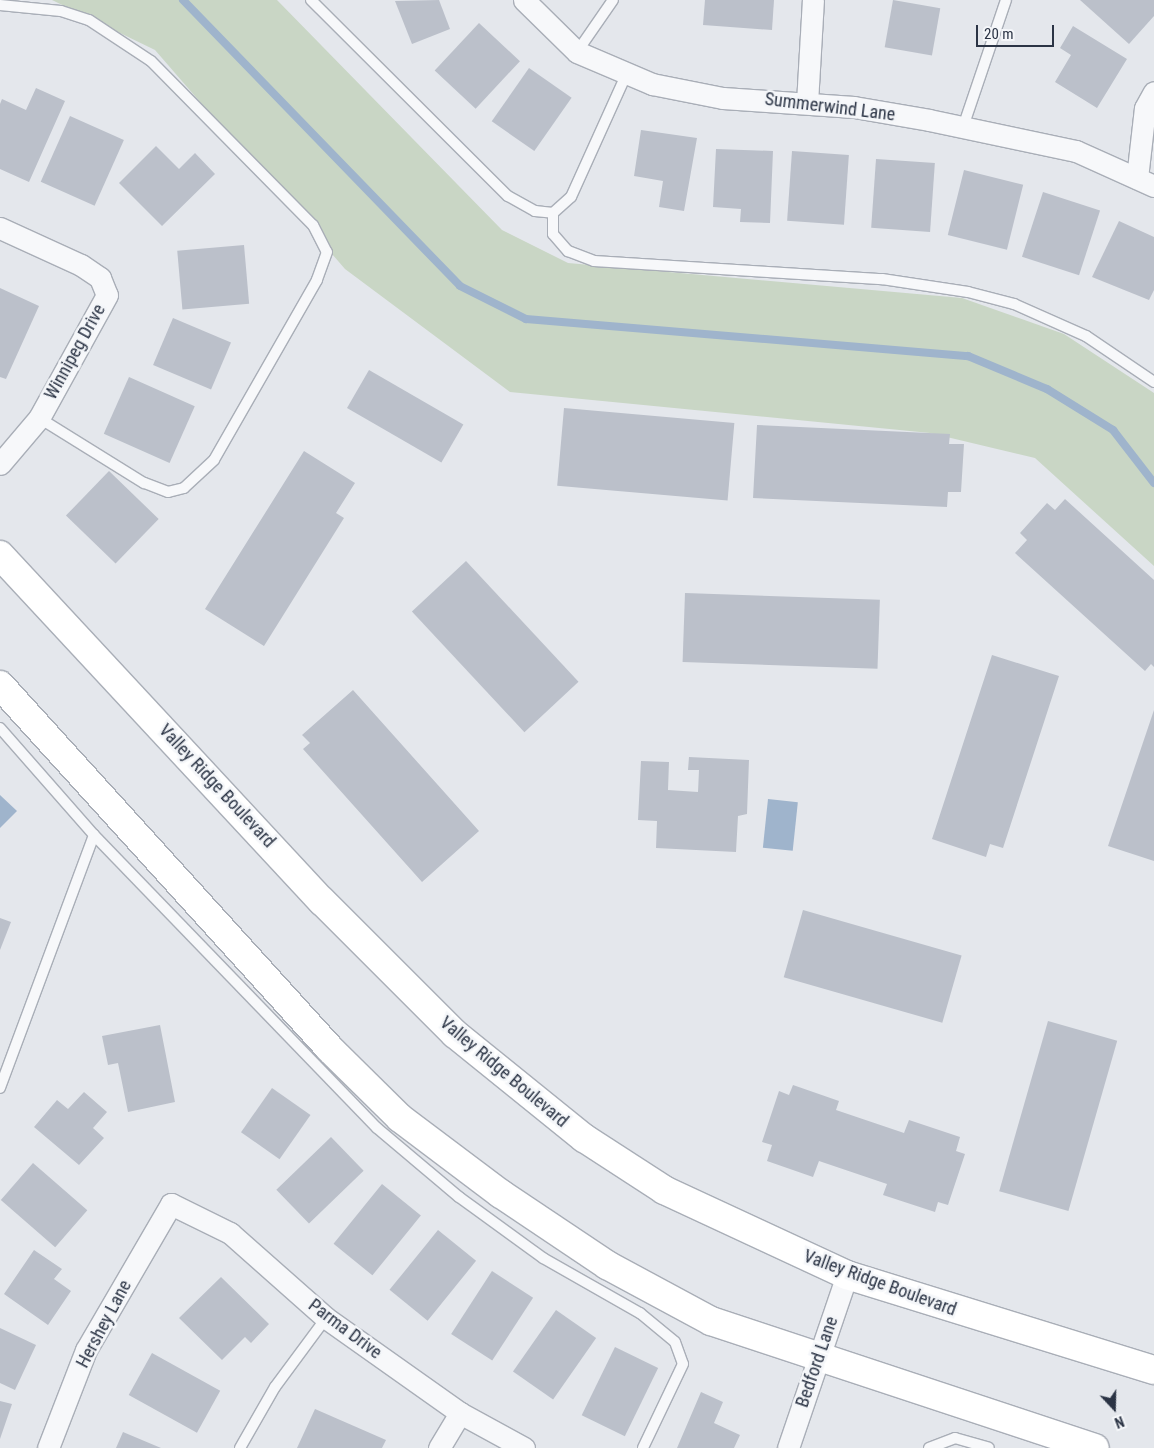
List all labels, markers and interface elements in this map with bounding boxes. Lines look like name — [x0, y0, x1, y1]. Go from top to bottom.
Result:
scale bar — [979, 15, 1056, 47]
text: 20 m — [984, 25, 1014, 43]
street label: Summerwind Lane — [764, 88, 896, 126]
street label: Winnipeg Drive — [40, 301, 110, 403]
street label: Valley Ridge Boulevard — [154, 720, 280, 852]
street label: Valley Ridge Boulevard — [435, 1012, 573, 1132]
street label: Valley Ridge Boulevard — [801, 1245, 959, 1321]
street label: Hershey Lane — [72, 1276, 136, 1372]
street label: Parma Drive — [304, 1294, 386, 1364]
street label: Bedford Lane — [791, 1314, 843, 1410]
north arrow — [1089, 1383, 1139, 1433]
text: N — [1113, 1413, 1126, 1431]

